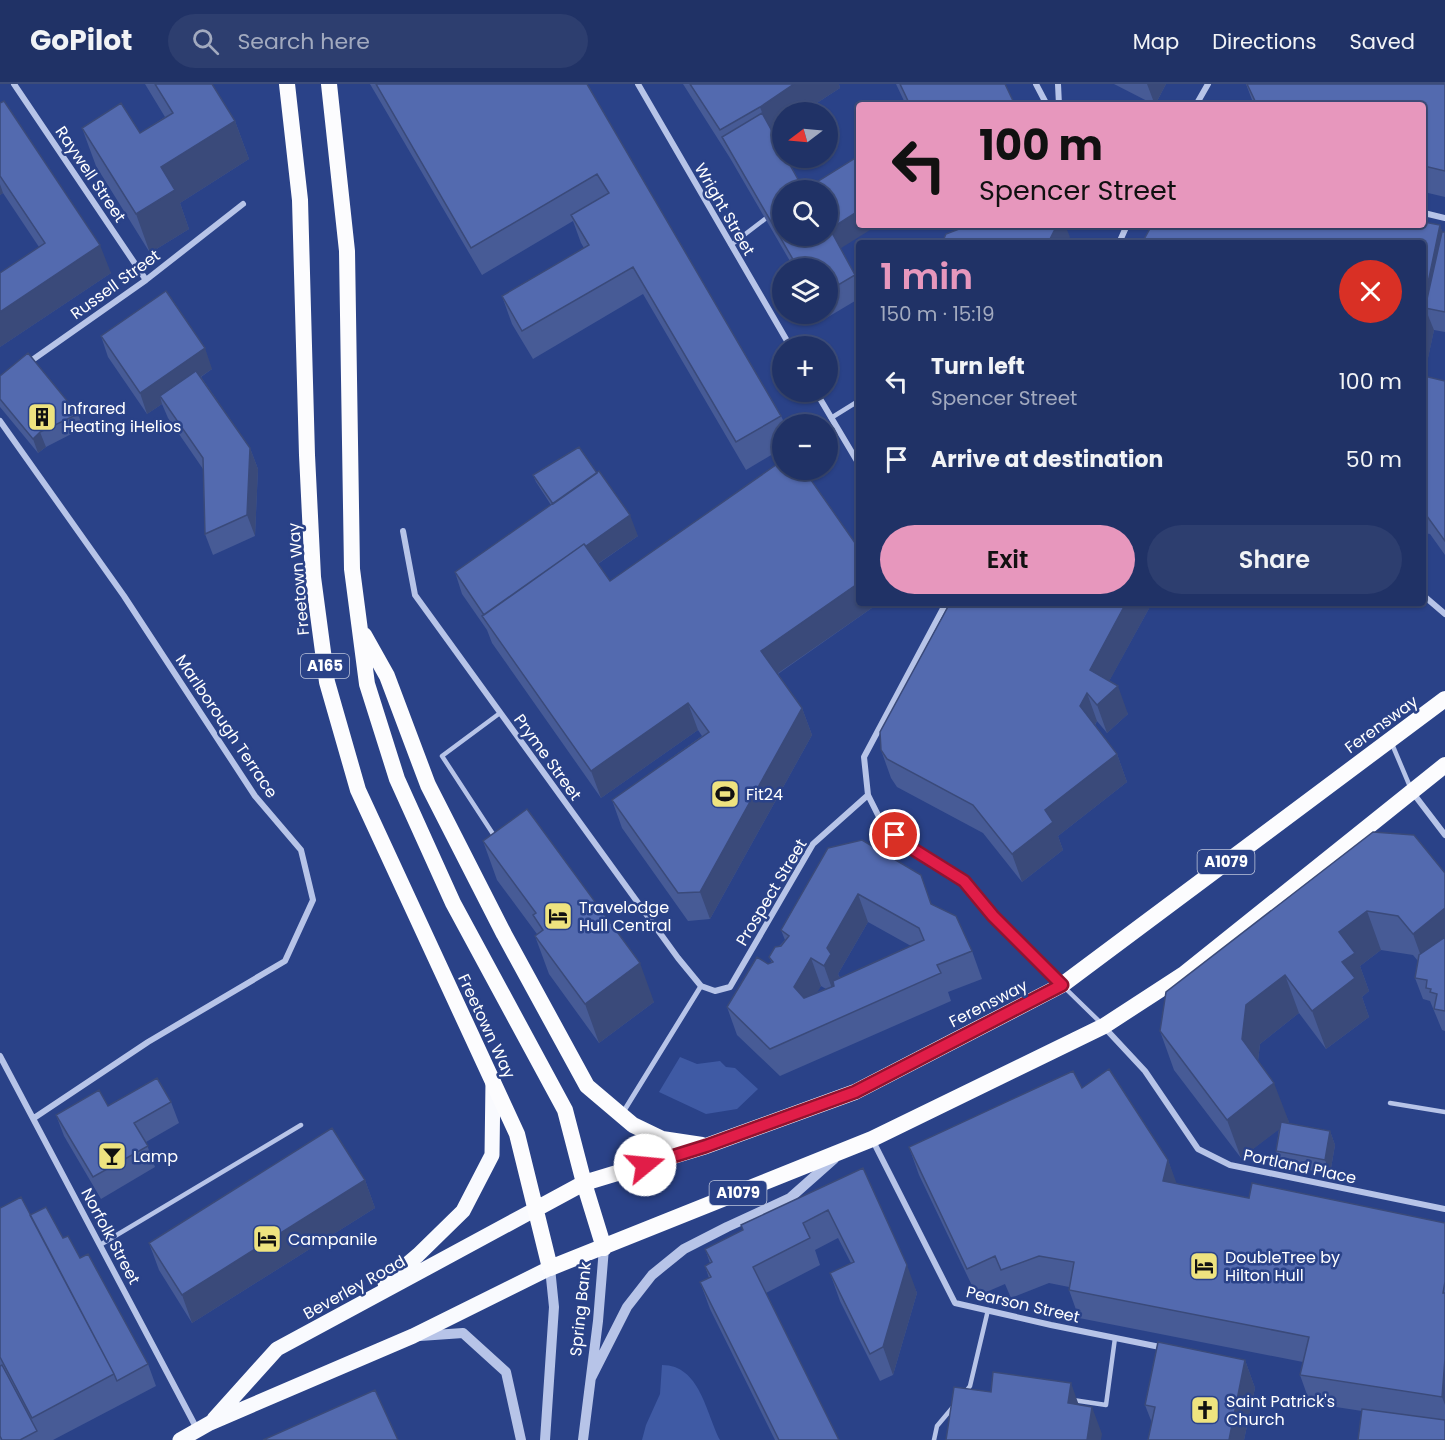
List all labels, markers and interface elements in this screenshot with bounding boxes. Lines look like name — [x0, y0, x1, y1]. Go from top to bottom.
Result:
search box — [168, 14, 588, 68]
text: GoPilot — [30, 21, 132, 60]
icon: search — [189, 25, 222, 58]
text: Search here — [237, 26, 370, 57]
text: Map — [1133, 27, 1179, 56]
text: Directions — [1212, 27, 1316, 56]
text: Saved — [1349, 27, 1415, 56]
north arrow — [772, 102, 838, 168]
map controls — [772, 102, 838, 480]
text: 100 m — [979, 116, 1103, 175]
street label: Raywell Street — [50, 122, 131, 227]
icon: left — [880, 126, 958, 204]
street label: Wright Street — [689, 159, 760, 260]
text: Spencer Street — [979, 172, 1177, 209]
button: search — [772, 180, 838, 246]
street label: Russell Street — [66, 244, 165, 325]
text: 1 min — [880, 251, 973, 302]
button: layers — [772, 258, 838, 324]
button: close — [1339, 260, 1402, 323]
text: 150 m · 15:19 — [880, 300, 995, 328]
button: + — [772, 336, 838, 402]
text: Turn left — [931, 351, 1025, 382]
icon: left — [880, 365, 913, 398]
text: 100 m — [1339, 366, 1402, 397]
text: Spencer Street — [931, 384, 1077, 412]
place label: Infrared Heating iHelios — [63, 397, 181, 438]
building icon: Infrared Heating iHelios — [26, 401, 58, 433]
button: − — [772, 414, 838, 480]
icon: arrive — [880, 443, 913, 476]
text: Arrive at destination — [931, 444, 1163, 475]
text: 50 m — [1346, 444, 1402, 475]
street label: Freetown Way — [282, 522, 315, 636]
button: Exit — [880, 525, 1135, 594]
button: Share — [1147, 525, 1402, 594]
street label: Marlborough Terrace — [170, 650, 283, 803]
road number: A165 — [301, 654, 349, 678]
street label: Ferensway — [1340, 690, 1423, 759]
street label: Pryme Street — [508, 709, 587, 805]
sports icon: Fit24 — [709, 778, 741, 810]
place label: Fit24 — [746, 783, 783, 806]
pin — [869, 809, 920, 860]
icon: arrive — [878, 818, 911, 851]
street label: Prospect Street — [730, 834, 813, 950]
road number: A1079 — [1198, 850, 1254, 874]
place label: Travelodge Hull Central — [579, 896, 672, 937]
hotel icon: Travelodge Hull Central — [542, 900, 574, 932]
street label: Freetown Way — [452, 970, 521, 1082]
street label: Ferensway — [945, 974, 1032, 1033]
position arrow — [613, 1133, 677, 1197]
bar icon: Lamp — [96, 1140, 128, 1172]
street label: Portland Place — [1241, 1143, 1359, 1190]
place label: Lamp — [133, 1145, 178, 1168]
road number: A1079 — [710, 1181, 766, 1205]
street label: Norfolk Street — [75, 1184, 146, 1289]
hotel icon: Campanile — [251, 1223, 283, 1255]
place label: Campanile — [288, 1228, 377, 1251]
place label: DoubleTree by Hilton Hull — [1225, 1246, 1340, 1287]
street label: Beverley Road — [299, 1250, 409, 1325]
hotel icon: DoubleTree by Hilton Hull — [1188, 1250, 1220, 1282]
street label: Spring Bank — [564, 1260, 597, 1357]
street label: Pearson Street — [964, 1280, 1082, 1329]
place label: Saint Patrick's Church — [1226, 1390, 1335, 1431]
church icon: Saint Patrick's Church — [1189, 1394, 1221, 1426]

